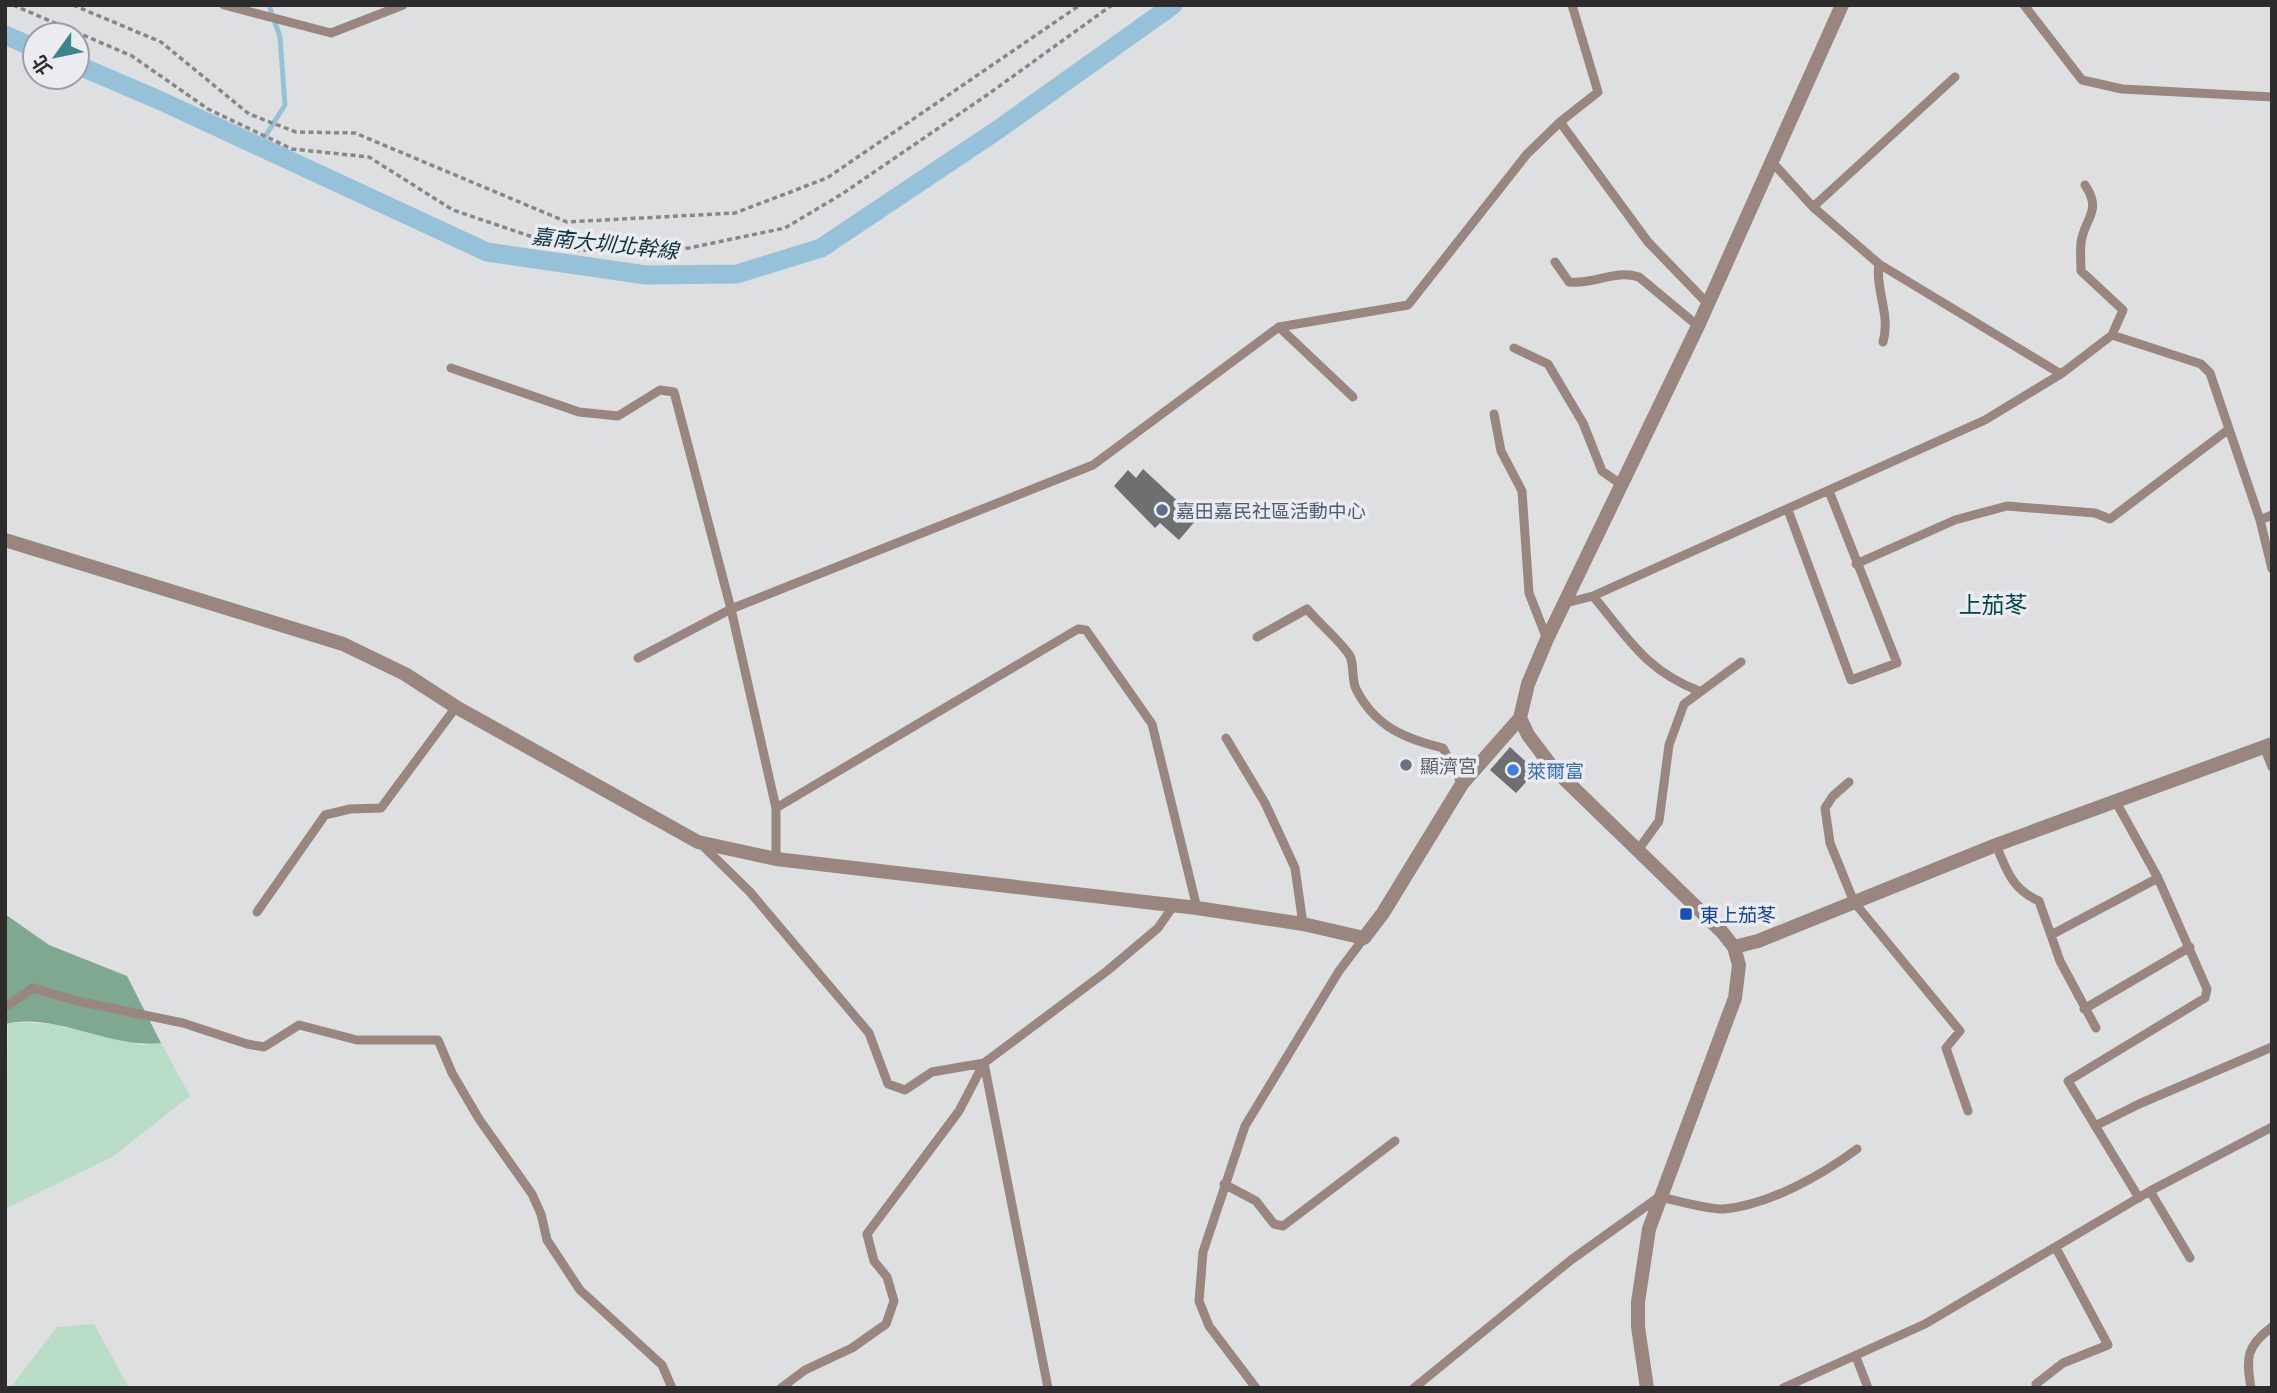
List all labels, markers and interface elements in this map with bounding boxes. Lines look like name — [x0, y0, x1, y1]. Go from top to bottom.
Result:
north arrow — [21, 21, 91, 91]
text: 北 — [27, 51, 56, 80]
water label: 嘉南大圳北幹線 — [531, 222, 681, 264]
place label: 嘉田嘉民社區活動中心 — [1176, 499, 1366, 522]
marker: 嘉田嘉民社區活動中心 — [1154, 502, 1170, 518]
district label: 上茄苳 — [1959, 590, 2028, 618]
place label: 顯濟宮 — [1420, 754, 1477, 777]
marker: 顯濟宮 — [1398, 757, 1414, 773]
place label: 萊爾富 — [1527, 759, 1584, 782]
marker: 萊爾富 — [1505, 762, 1521, 778]
place label: 東上茄苳 — [1700, 903, 1776, 926]
marker: 東上茄苳 — [1678, 906, 1694, 922]

